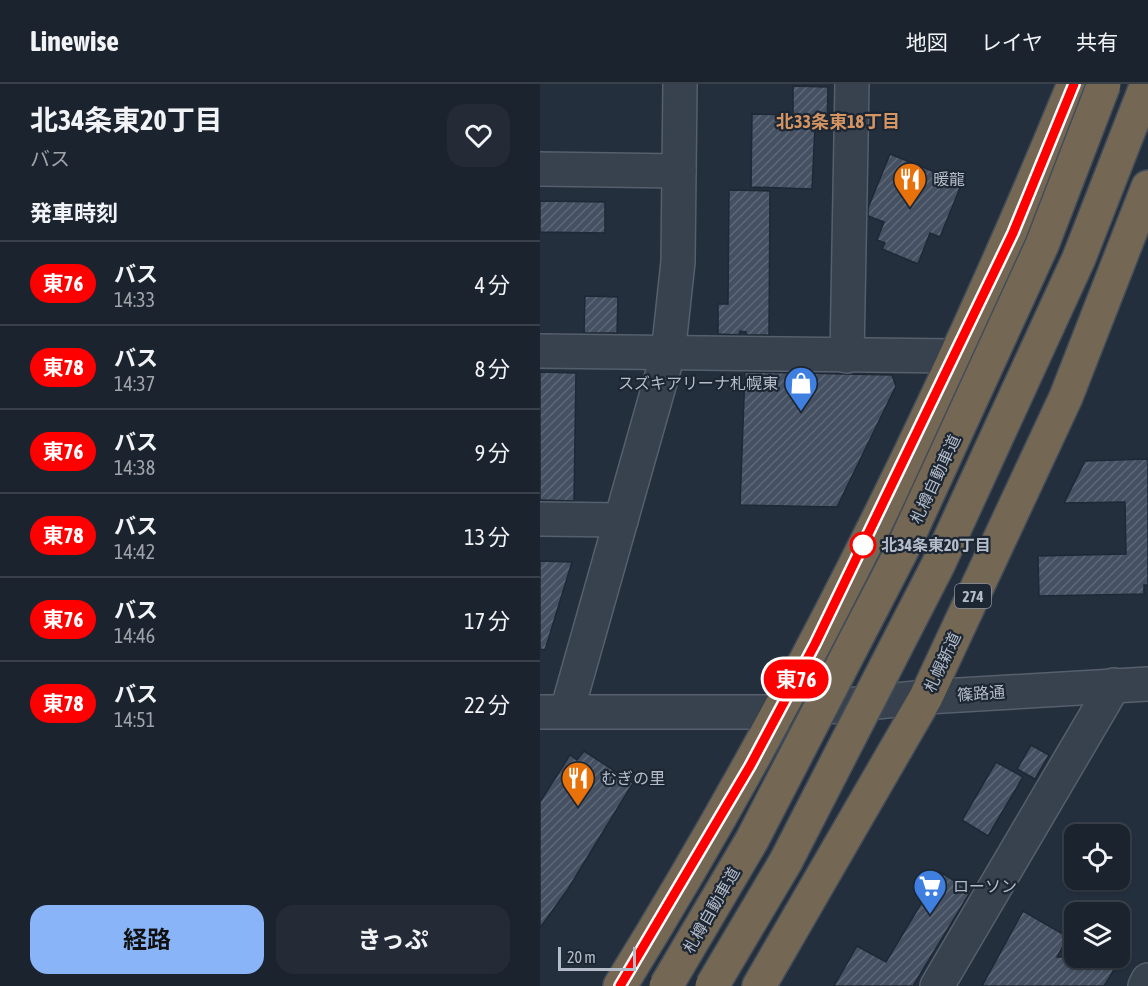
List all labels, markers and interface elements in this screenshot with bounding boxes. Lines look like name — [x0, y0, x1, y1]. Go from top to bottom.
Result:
text: Linewise — [30, 25, 119, 57]
text: 地図 — [906, 30, 948, 54]
text: レイヤ — [981, 30, 1043, 54]
text: 共有 — [1076, 30, 1118, 54]
text: 北34条東20丁目 — [30, 104, 223, 136]
button: heart — [447, 104, 510, 167]
district label: 北33条東18丁目 — [776, 111, 900, 132]
text: バス — [30, 147, 70, 170]
restaurant icon: 暖龍 — [892, 161, 928, 208]
place label: 暖龍 — [933, 170, 965, 188]
text: 発車時刻 — [30, 200, 118, 226]
text: バス — [114, 261, 158, 287]
text: 東76 — [43, 271, 83, 295]
text: 4 分 — [475, 272, 510, 298]
text: 14:33 — [114, 288, 155, 311]
text: バス — [114, 345, 158, 371]
text: 東78 — [43, 355, 83, 379]
text: 8 分 — [475, 356, 510, 382]
shop icon: スズキアリーナ札幌東 — [783, 365, 819, 412]
text: 14:37 — [114, 372, 155, 395]
place label: スズキアリーナ札幌東 — [618, 374, 778, 392]
text: バス — [114, 429, 158, 455]
street label: 札樽自動車道 — [907, 432, 963, 526]
text: 東76 — [43, 439, 83, 463]
text: 9 分 — [475, 440, 510, 466]
text: 14:38 — [114, 456, 155, 479]
text: バス — [114, 513, 158, 539]
text: 東78 — [43, 523, 83, 547]
text: 13 分 — [464, 524, 510, 550]
marker: 北34条東20丁目 — [850, 532, 876, 558]
place label: 北34条東20丁目 — [881, 536, 991, 554]
text: 14:42 — [114, 540, 155, 563]
road number: 274 — [955, 584, 991, 608]
text: バス — [114, 597, 158, 623]
text: 東76 — [43, 607, 83, 631]
text: 17 分 — [464, 608, 510, 634]
text: 14:46 — [114, 624, 155, 647]
street label: 札幌新道 — [920, 629, 964, 695]
line badge: 東76 — [762, 660, 830, 698]
text: 東76 — [776, 667, 816, 691]
text: バス — [114, 681, 158, 707]
street label: 篠路通 — [956, 682, 1006, 704]
text: 東78 — [43, 691, 83, 715]
text: 22 分 — [464, 692, 510, 718]
text: 14:51 — [114, 708, 155, 731]
restaurant icon: むぎの里 — [560, 760, 596, 807]
place label: むぎの里 — [601, 769, 665, 787]
map controls — [1064, 824, 1130, 968]
button: locate — [1064, 824, 1130, 890]
street label: 札樽自動車道 — [679, 864, 743, 956]
supermarket icon: ローソン — [912, 868, 948, 915]
place label: ローソン — [953, 877, 1017, 895]
button: layers — [1064, 902, 1130, 968]
button: 経路 — [30, 905, 264, 974]
button: きっぷ — [276, 905, 510, 974]
scale bar — [558, 944, 636, 972]
text: 20 m — [567, 948, 596, 966]

